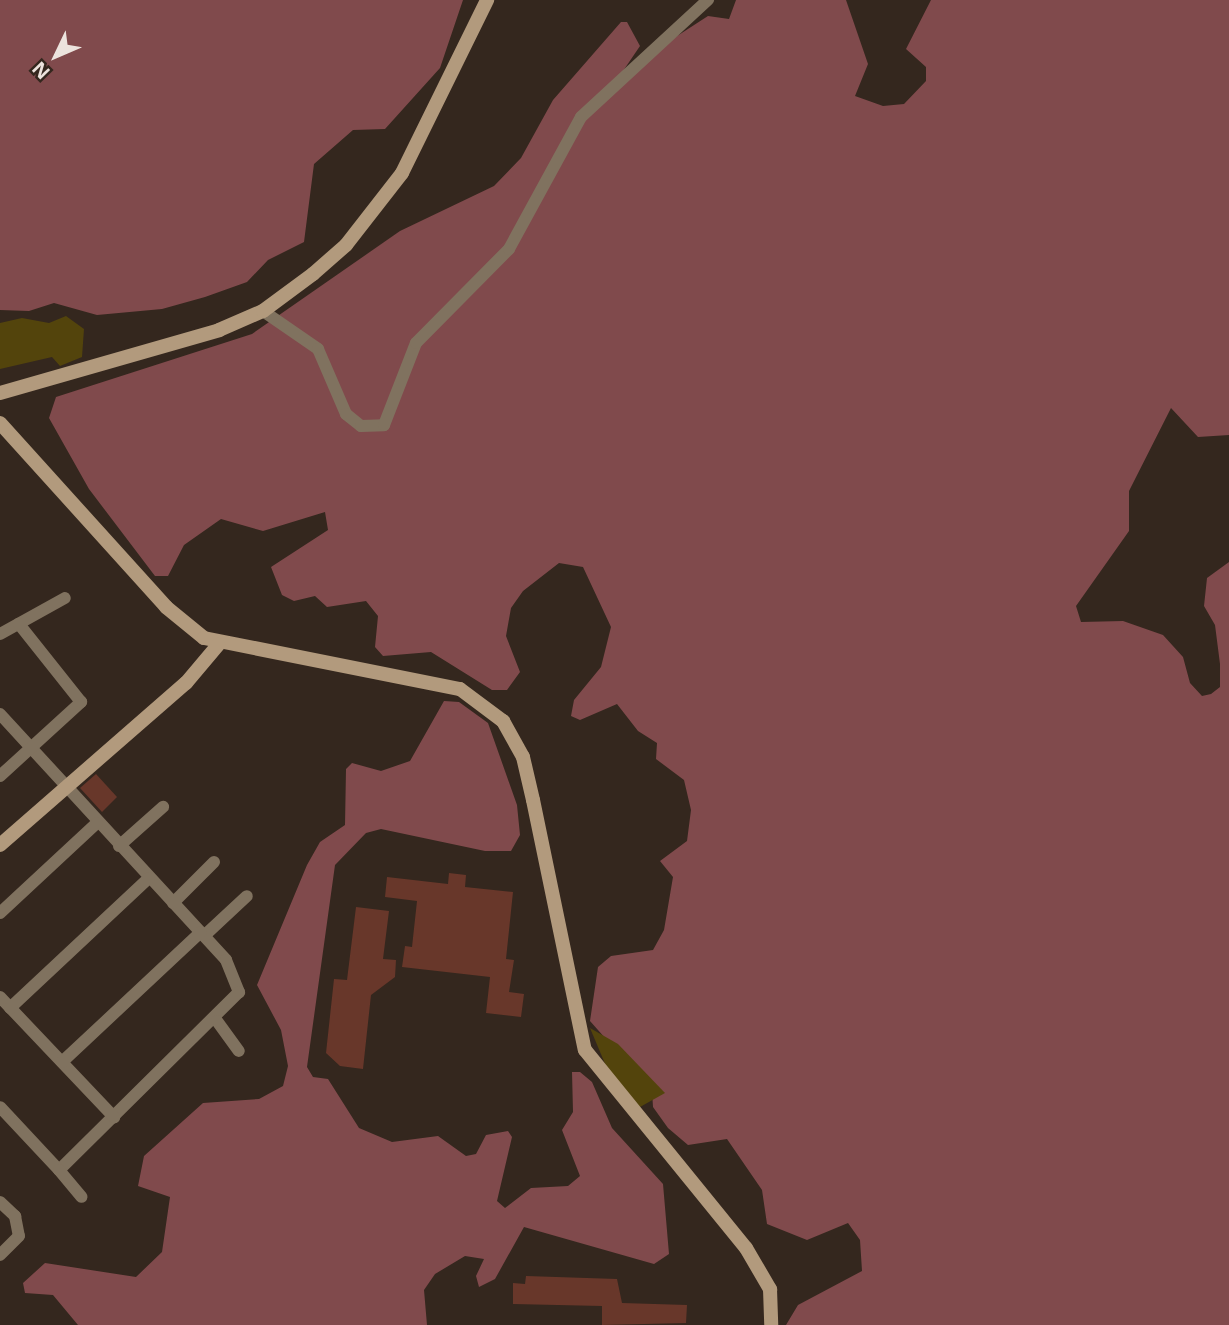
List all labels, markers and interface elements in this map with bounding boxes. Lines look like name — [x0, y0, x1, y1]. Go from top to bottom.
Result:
north arrow — [21, 21, 91, 91]
text: N — [26, 56, 56, 85]

